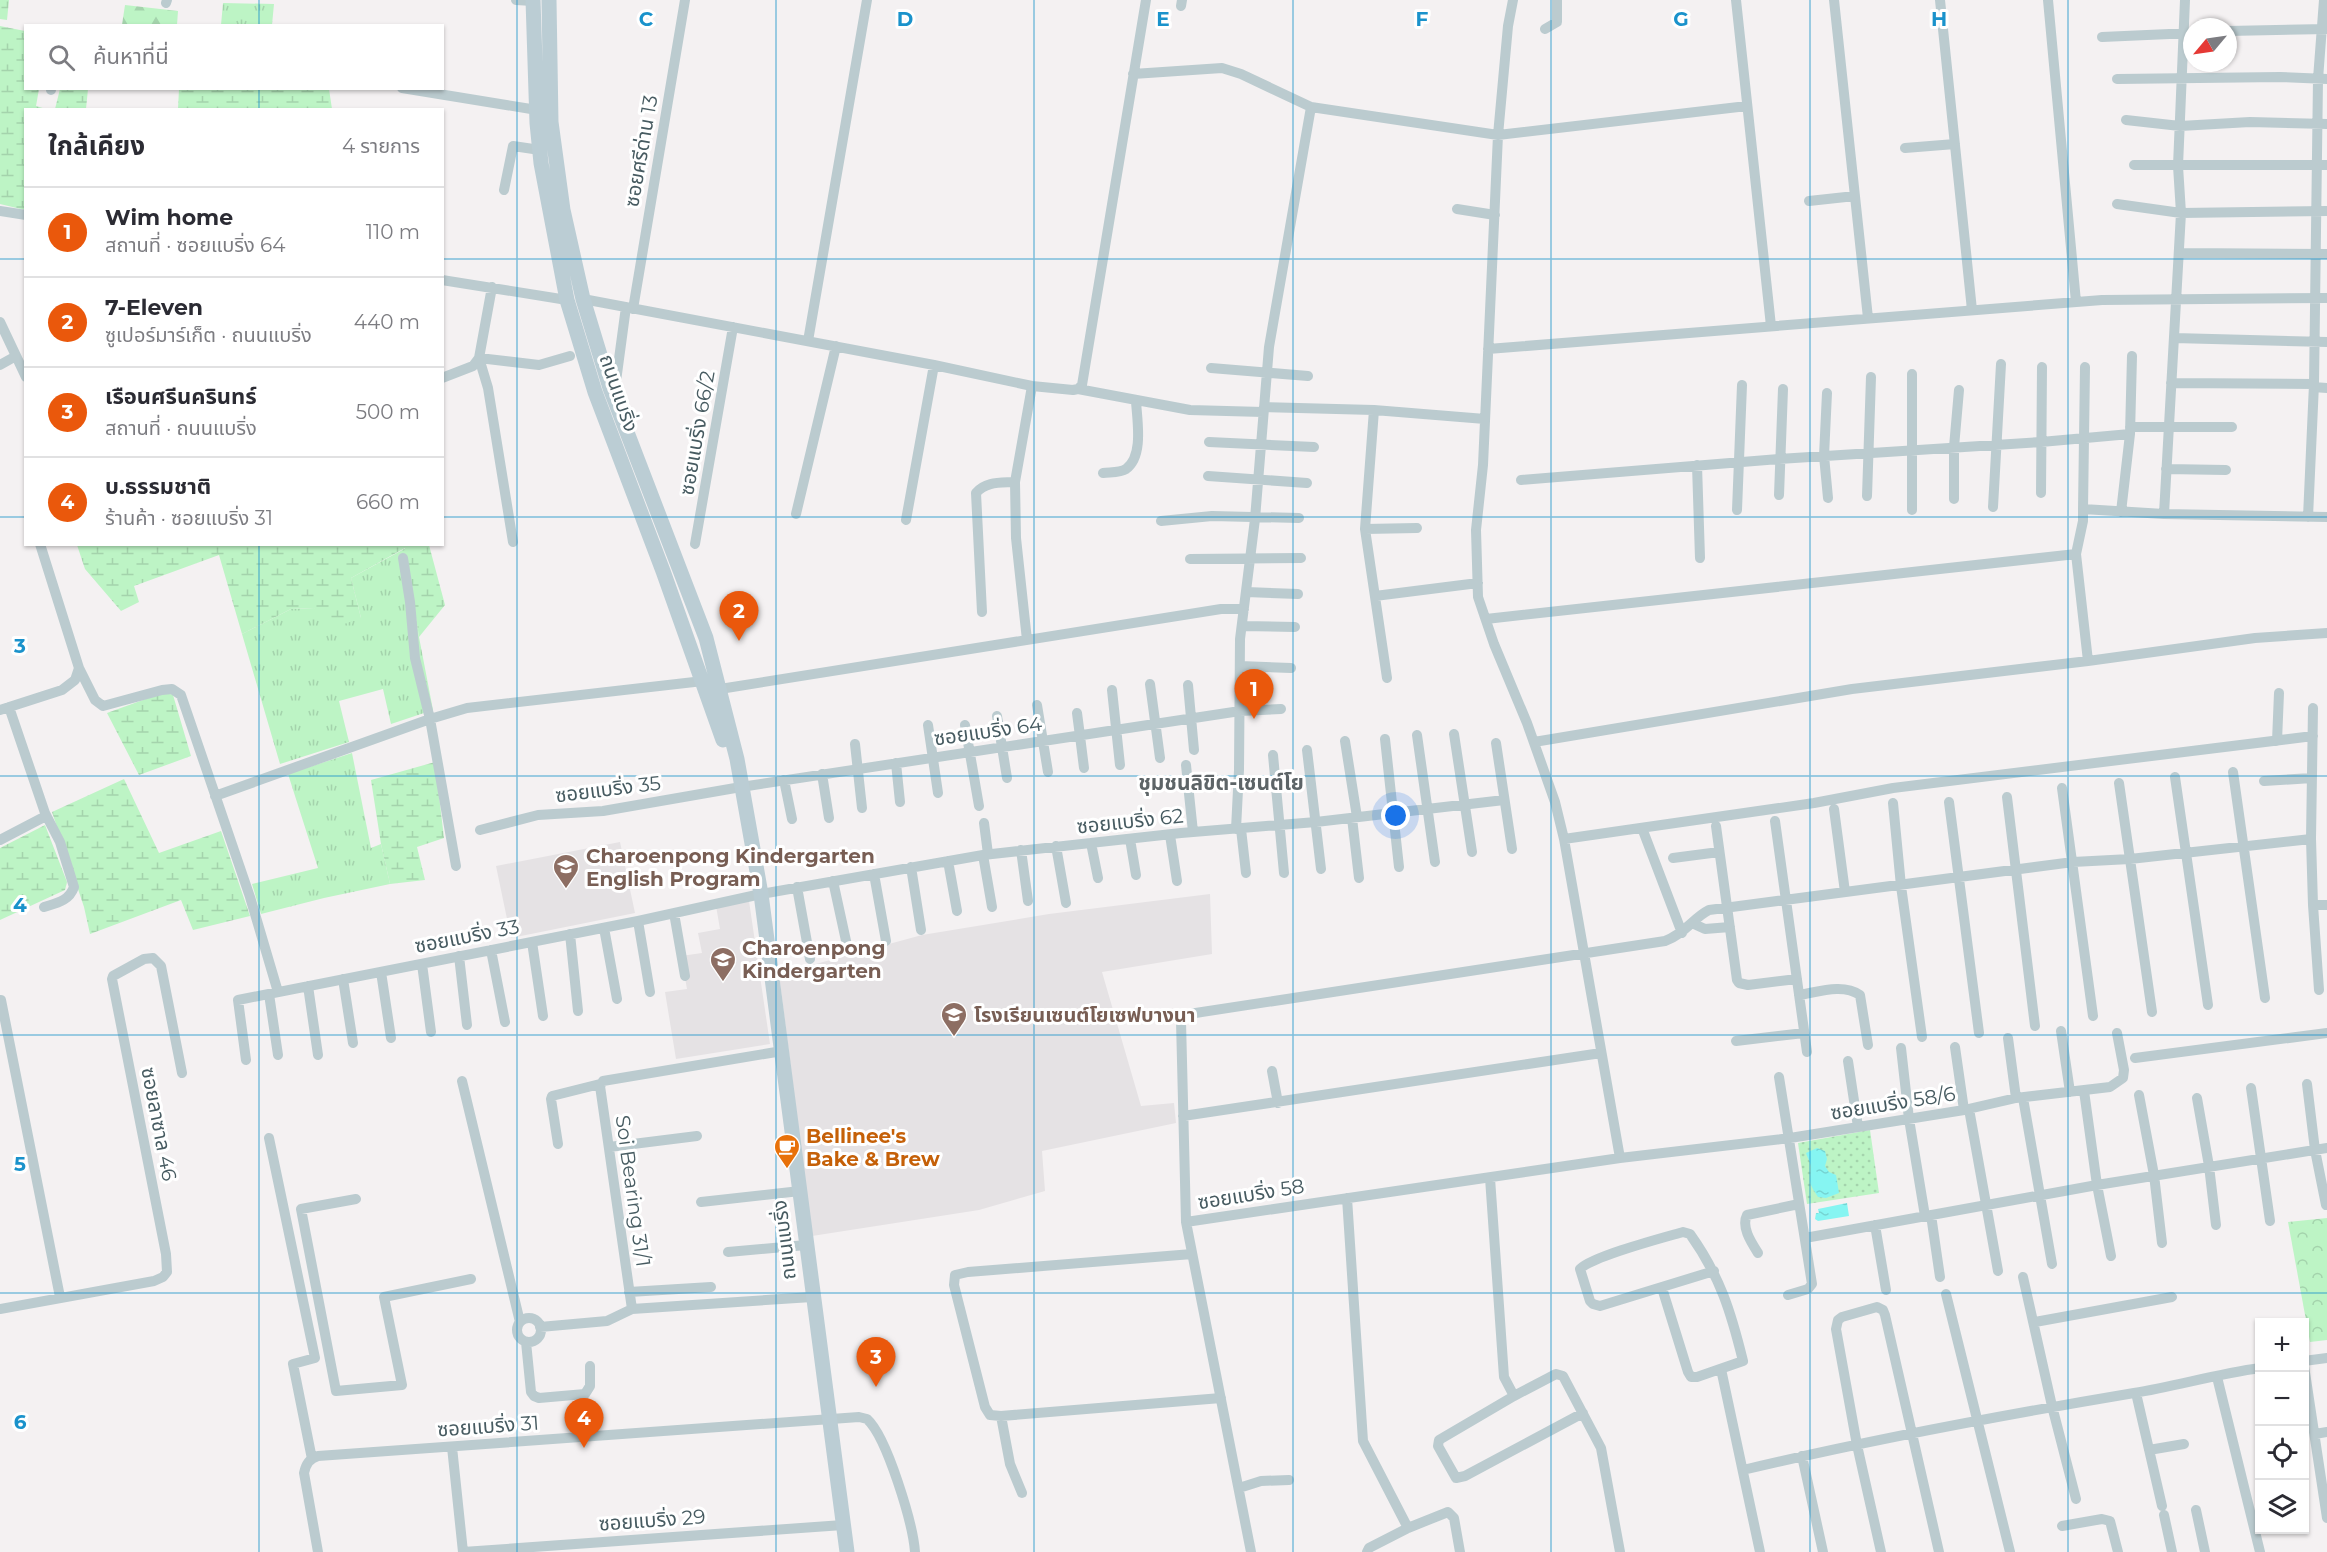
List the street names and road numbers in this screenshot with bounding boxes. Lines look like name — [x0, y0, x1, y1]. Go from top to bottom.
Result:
street label: ซอยศรีด่าน 13 — [619, 93, 663, 209]
street label: ถนนแบริ่ง — [595, 351, 644, 435]
street label: ซอยแบริ่ง 66/2 — [673, 369, 720, 497]
street label: ซอยแบริ่ง 64 — [932, 711, 1044, 750]
street label: ซอยแบริ่ง 35 — [554, 770, 662, 807]
street label: ซอยแบริ่ง 62 — [1075, 803, 1184, 839]
street label: ซอยแบริ่ง 33 — [413, 913, 521, 958]
street label: ซอยลาซาล 46 — [136, 1065, 182, 1183]
street label: ซอยแบริ่ง 58/6 — [1829, 1080, 1957, 1125]
street label: Soi Bearing 31/1 — [610, 1114, 656, 1268]
street label: ซอยแบริ่ง 58 — [1196, 1173, 1306, 1214]
street label: ถนนแบริ่ง — [766, 1199, 801, 1281]
street label: ซอยแบริ่ง 31 — [436, 1410, 540, 1442]
street label: ซอยแบริ่ง 29 — [598, 1503, 706, 1536]

